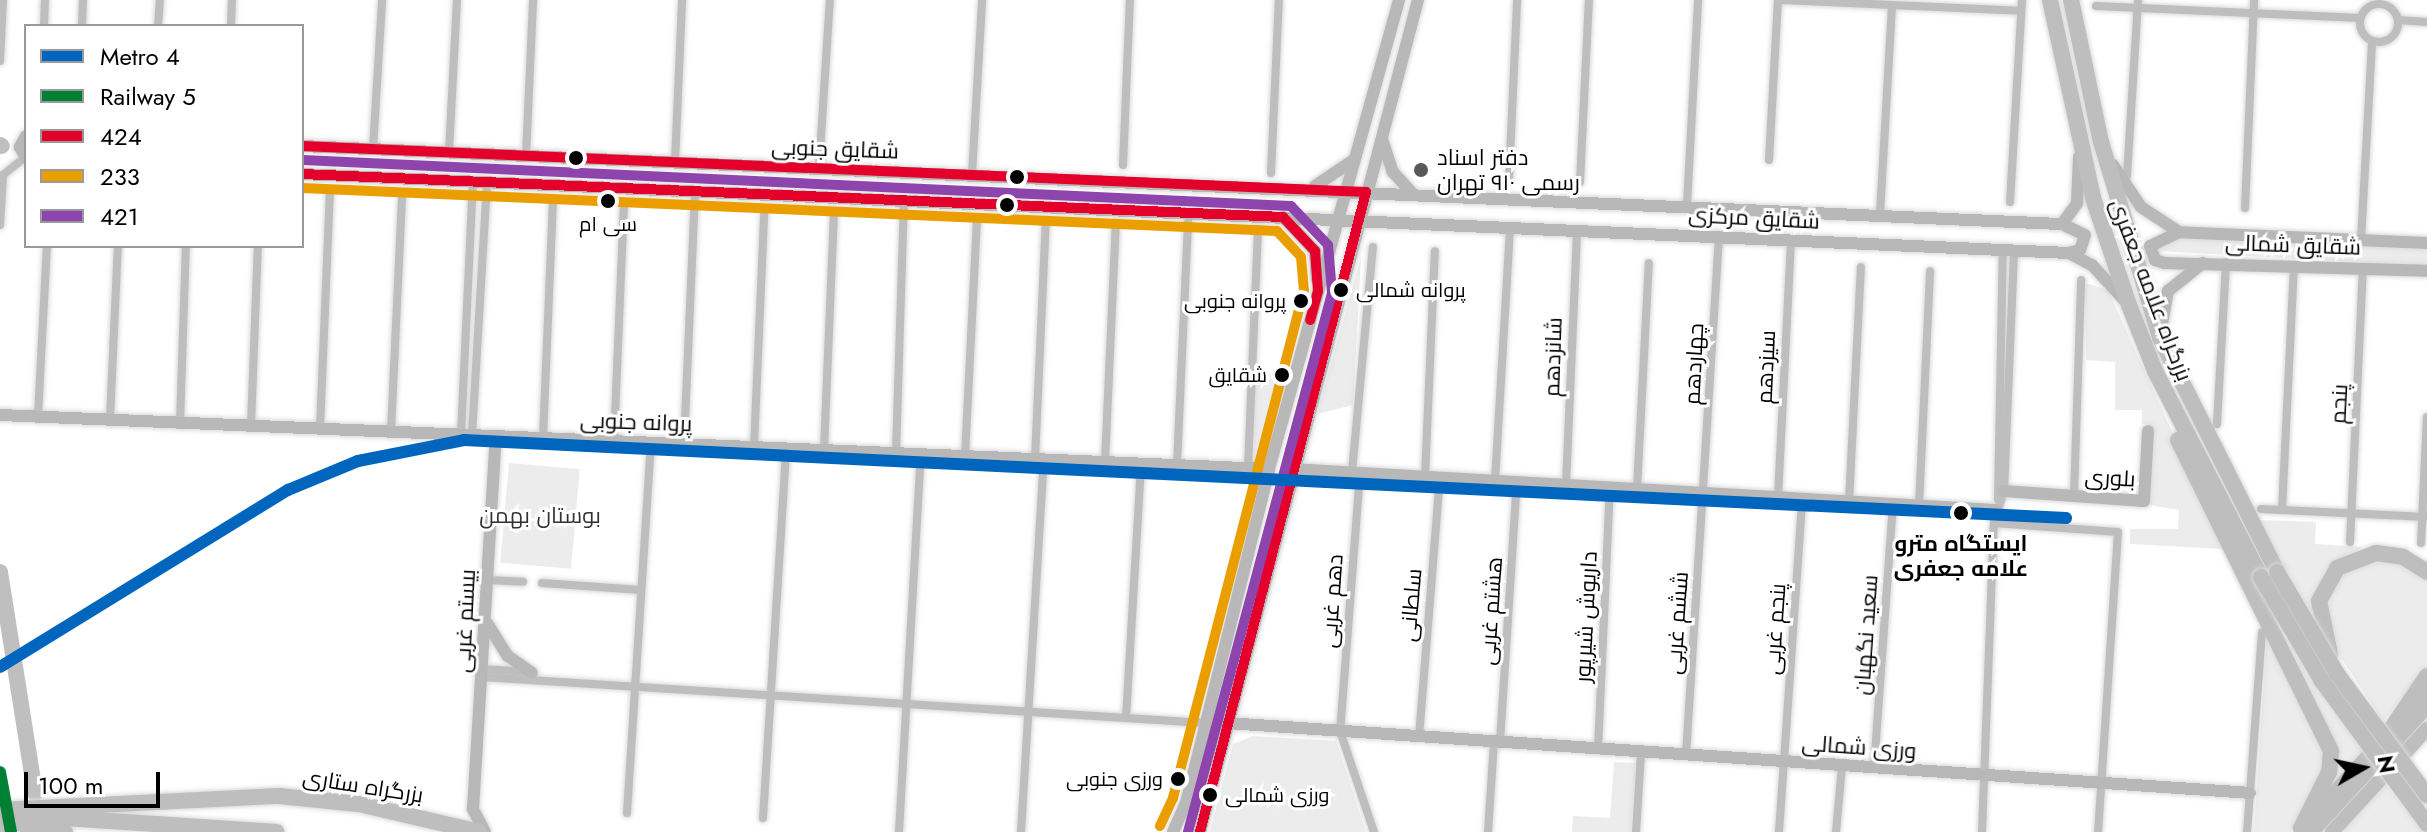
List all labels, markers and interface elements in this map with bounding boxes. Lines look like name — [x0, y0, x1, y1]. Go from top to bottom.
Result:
legend — [24, 24, 304, 248]
text: Metro 4 — [100, 39, 180, 74]
text: Railway 5 — [100, 79, 196, 114]
text: 424 — [100, 119, 142, 154]
street label: شقایق جنوبی — [771, 134, 899, 164]
place label: دفتر اسناد رسمی ۹۱۰ تهران — [1437, 144, 1580, 196]
unlabelled marker — [568, 150, 584, 166]
text: 233 — [100, 159, 140, 194]
marker: دفتر اسناد رسمی ۹۱۰ تهران — [1412, 161, 1430, 179]
unlabelled marker — [1009, 169, 1025, 185]
marker: سی ام — [600, 193, 616, 209]
street label: بزرگراه علامه جعفری — [2104, 195, 2198, 385]
unlabelled marker — [999, 197, 1015, 213]
text: 421 — [100, 199, 138, 234]
street label: شقایق مرکزی — [1688, 201, 1820, 235]
place label: سی ام — [579, 212, 637, 236]
street label: شقایق شمالی — [2225, 229, 2361, 261]
place label: پروانه شمالی — [1356, 278, 1466, 302]
marker: پروانه شمالی — [1333, 282, 1349, 298]
place label: پروانه جنوبی — [1184, 289, 1286, 313]
marker: پروانه جنوبی — [1293, 293, 1309, 309]
street label: شانزدهم — [1538, 317, 1568, 397]
street label: چهاردهم — [1679, 323, 1709, 405]
street label: سیزدهم — [1751, 329, 1781, 405]
place label: شقایق — [1209, 363, 1267, 387]
marker: شقایق — [1274, 367, 1290, 383]
street label: پنجم — [2325, 383, 2353, 425]
street label: پروانه جنوبی — [579, 407, 693, 437]
street label: بلوری — [2084, 463, 2136, 493]
marker: ایستگاه مترو علامه جعفری — [1948, 500, 1974, 526]
park label: بوستان بهمن — [479, 503, 601, 529]
place label: ایستگاه مترو علامه جعفری — [1894, 530, 2028, 582]
street label: داریوش شیرپور — [1569, 551, 1603, 683]
street label: دهم غربی — [1316, 553, 1348, 649]
street label: هشتم غربی — [1474, 556, 1508, 666]
street label: سلطانی — [1395, 567, 1427, 643]
street label: بیستم غربی — [449, 568, 481, 674]
street label: ششم غربی — [1660, 571, 1694, 675]
street label: سعید نگهبان — [1849, 574, 1883, 696]
street label: پنجم غربی — [1759, 582, 1791, 676]
north arrow — [2323, 728, 2403, 808]
street label: ورزی شمالی — [1801, 730, 1917, 764]
text: N — [2370, 753, 2404, 775]
scale bar — [28, 756, 164, 806]
street label: بزرگراه ستاری — [301, 763, 425, 809]
place label: ورزی جنوبی — [1066, 767, 1163, 791]
text: 100 m — [38, 768, 104, 803]
marker: ورزی جنوبی — [1170, 771, 1186, 787]
place label: ورزی شمالی — [1225, 783, 1329, 807]
marker: ورزی شمالی — [1202, 787, 1218, 803]

